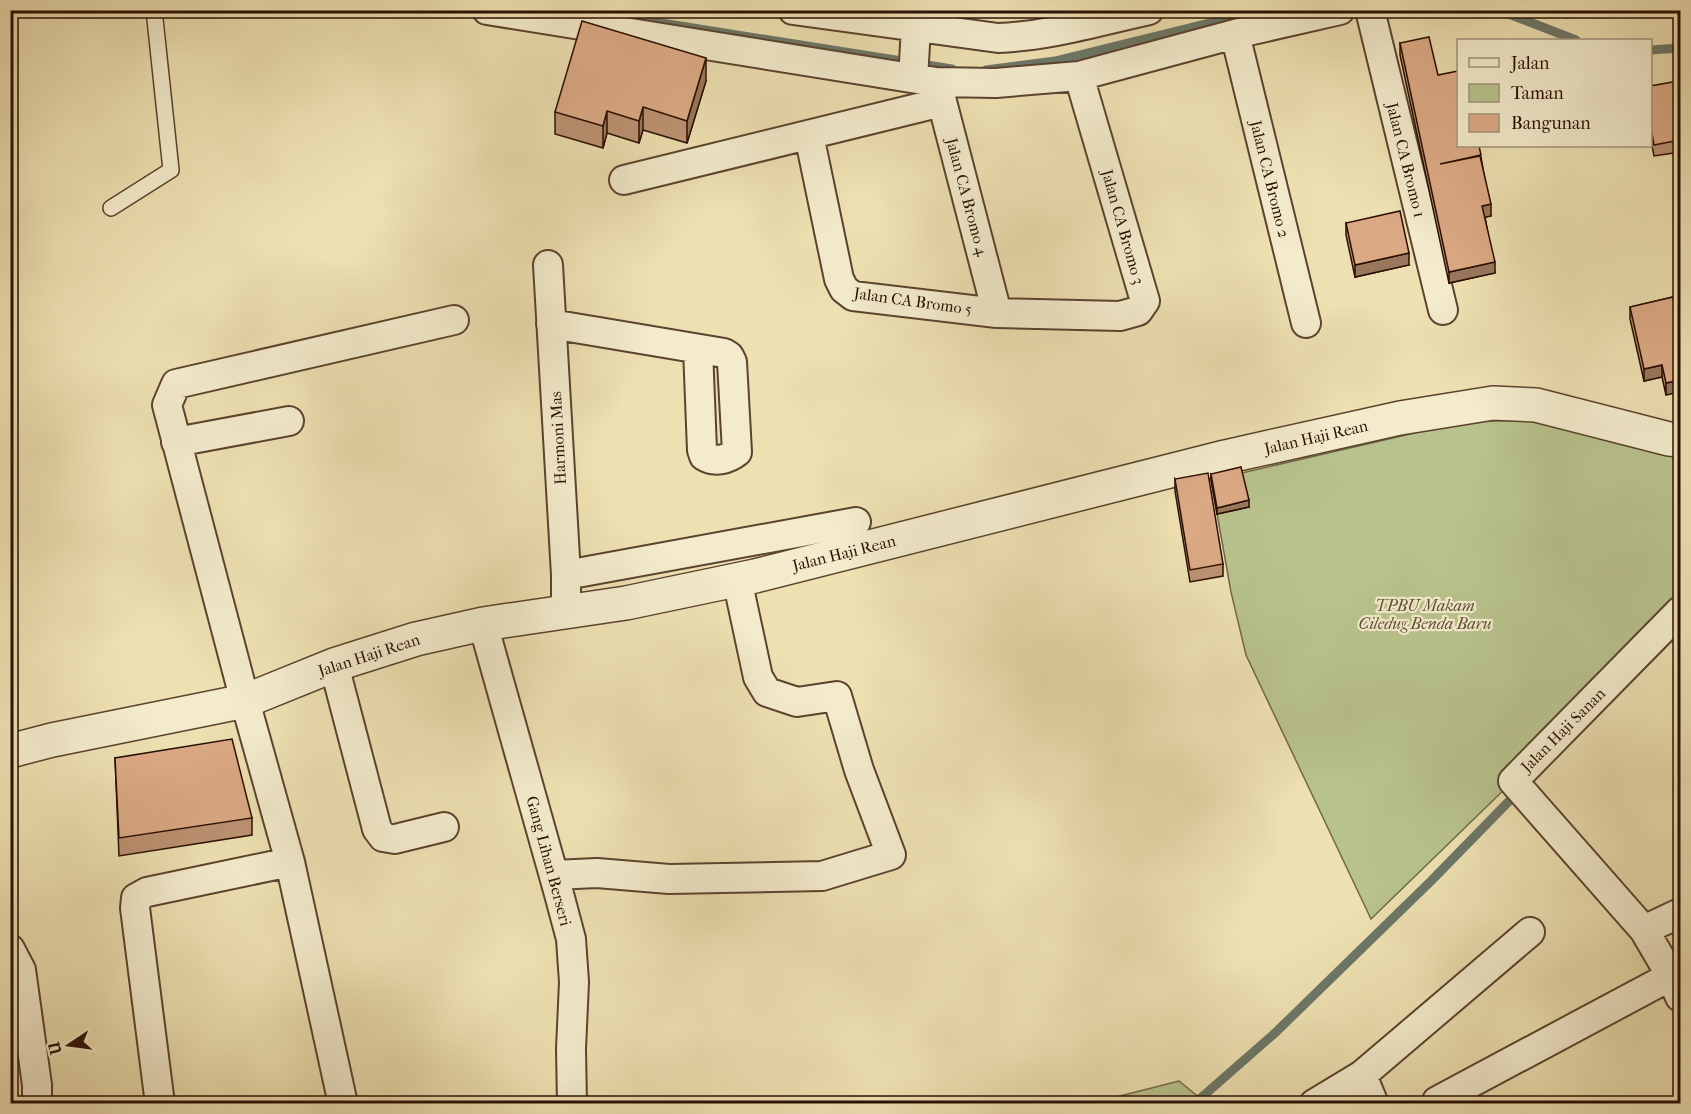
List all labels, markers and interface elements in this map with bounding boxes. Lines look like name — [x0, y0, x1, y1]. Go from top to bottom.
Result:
legend — [1457, 39, 1652, 147]
text: Jalan — [1509, 53, 1550, 74]
text: Taman — [1511, 83, 1564, 104]
street label: Jalan CA Bromo 1 — [1382, 99, 1429, 219]
text: Bangunan — [1511, 113, 1591, 134]
street label: Jalan CA Bromo 2 — [1246, 116, 1294, 240]
street label: Jalan CA Bromo 4 — [942, 134, 992, 259]
street label: Jalan CA Bromo 3 — [1097, 165, 1148, 287]
street label: Jalan CA Bromo 5 — [851, 283, 973, 319]
street label: Harmoni Mas — [546, 391, 570, 485]
street label: Jalan Haji Rean — [1260, 416, 1370, 459]
street label: Jalan Haji Rean — [788, 531, 898, 576]
park label: TPBU Makam Ciledug Benda Baru — [1358, 596, 1492, 633]
street label: Jalan Haji Rean — [314, 629, 423, 681]
street label: Jalan Haji Sanan — [1515, 683, 1610, 778]
street label: Gang Lihan Berseri — [522, 794, 576, 928]
north arrow — [39, 1015, 99, 1075]
text: U — [44, 1040, 66, 1057]

